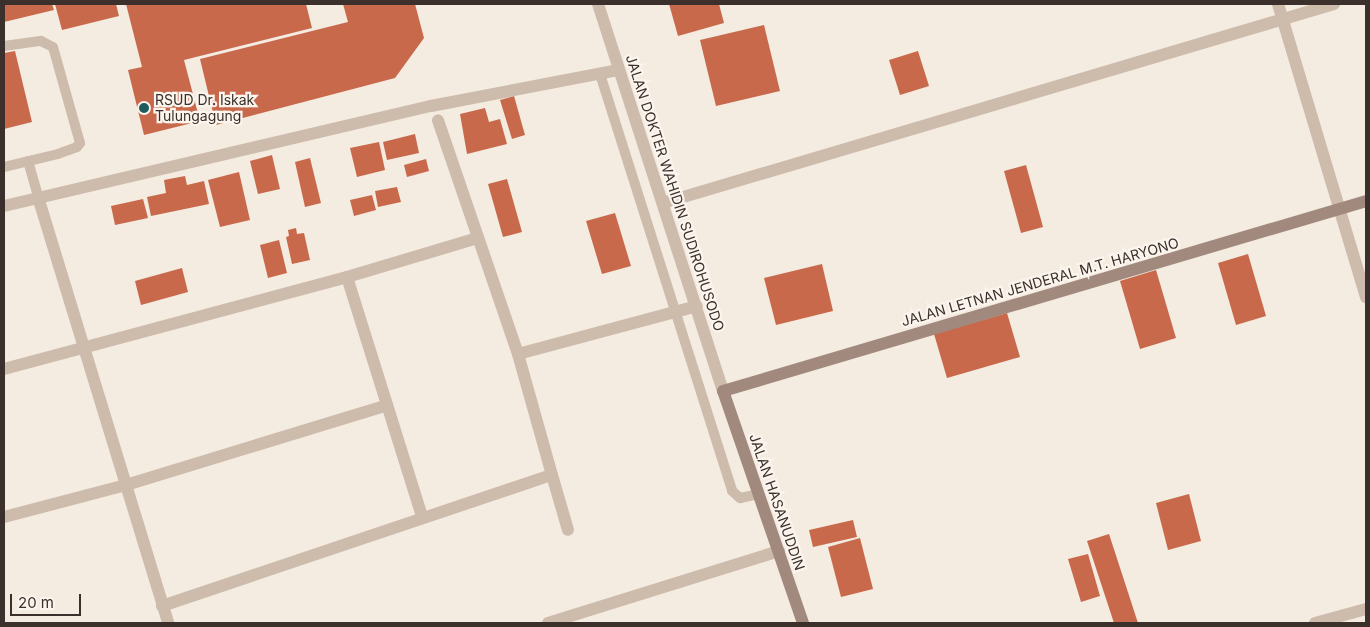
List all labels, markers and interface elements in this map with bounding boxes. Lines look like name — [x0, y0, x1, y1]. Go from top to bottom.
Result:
street label: JALAN DOKTER WAHIDIN SUDIROHUSODO — [622, 53, 728, 333]
place label: RSUD Dr. Iskak Tulungagung — [155, 92, 254, 124]
marker: RSUD Dr. Iskak Tulungagung — [137, 101, 151, 115]
street label: JALAN LETNAN JENDERAL M.T. HARYONO — [899, 234, 1181, 330]
street label: JALAN HASANUDDIN — [746, 431, 808, 573]
scale bar — [12, 584, 84, 616]
text: 20 m — [18, 593, 54, 612]

